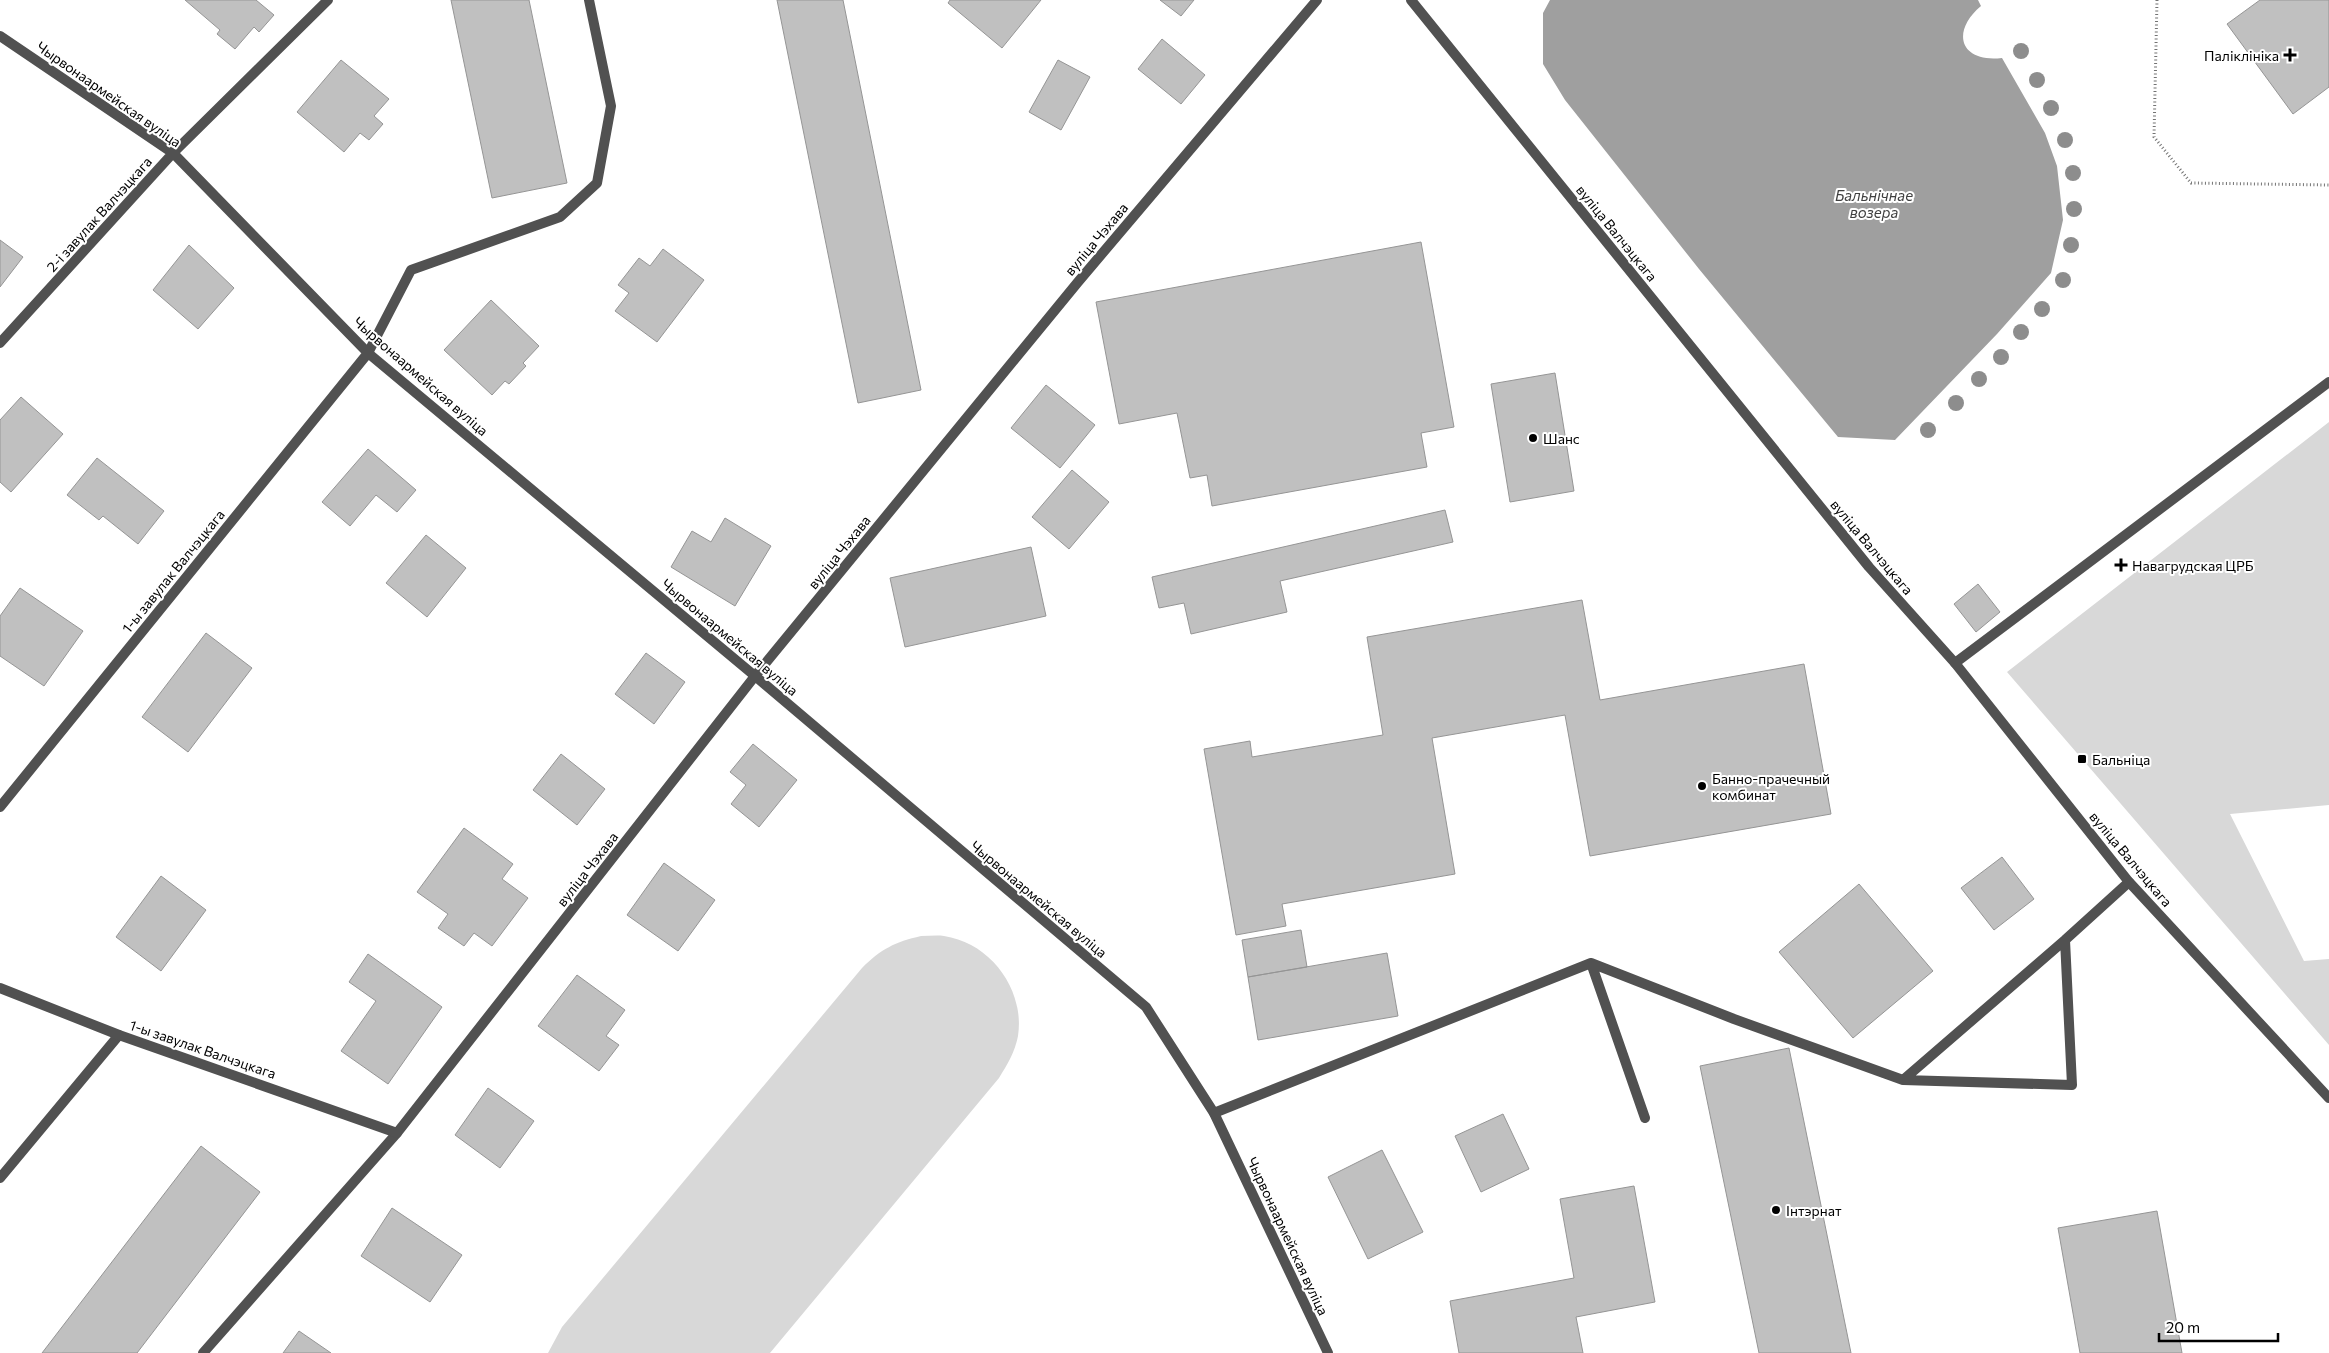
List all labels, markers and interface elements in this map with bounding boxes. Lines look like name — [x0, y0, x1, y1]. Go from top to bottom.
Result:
street label: Чырвонаармейская вуліца — [33, 38, 185, 150]
place label: Паліклініка — [2204, 47, 2279, 64]
marker: Паліклініка — [2283, 48, 2297, 62]
street label: 2-і завулак Валчэцкага — [43, 153, 155, 275]
street label: вуліца Валчэцкага — [1573, 181, 1661, 285]
water label: Бальнічнае возера — [1835, 186, 1913, 221]
street label: вуліца Чэхава — [1061, 199, 1131, 279]
street label: Чырвонаармейская вуліца — [350, 313, 492, 439]
place label: Шанс — [1543, 430, 1580, 447]
marker: Шанс — [1527, 432, 1539, 444]
street label: вуліца Валчэцкага — [1827, 496, 1917, 598]
street label: 1-ы завулак Валчэцкага — [118, 506, 228, 636]
street label: вуліца Чэхава — [804, 512, 874, 592]
place label: Навагрудская ЦРБ — [2132, 557, 2254, 574]
marker: Навагрудская ЦРБ — [2114, 558, 2128, 572]
street label: Чырвонаармейская вуліца — [658, 575, 802, 699]
place label: Бальніца — [2092, 751, 2150, 768]
marker: Бальніца — [2076, 753, 2088, 765]
place label: Банно-прачечный комбинат — [1712, 770, 1830, 803]
marker: Банно-прачечный комбинат — [1696, 780, 1708, 792]
street label: вуліца Валчэцкага — [2086, 808, 2176, 910]
street label: вуліца Чэхава — [553, 829, 621, 909]
street label: Чырвонаармейская вуліца — [967, 837, 1111, 961]
street label: 1-ы завулак Валчэцкага — [128, 1016, 278, 1082]
street label: Чырвонаармейская вуліца — [1244, 1154, 1332, 1318]
place label: Інтэрнат — [1786, 1202, 1842, 1219]
marker: Інтэрнат — [1770, 1204, 1782, 1216]
scale bar — [2159, 1310, 2278, 1342]
text: 20 m — [2166, 1318, 2200, 1336]

